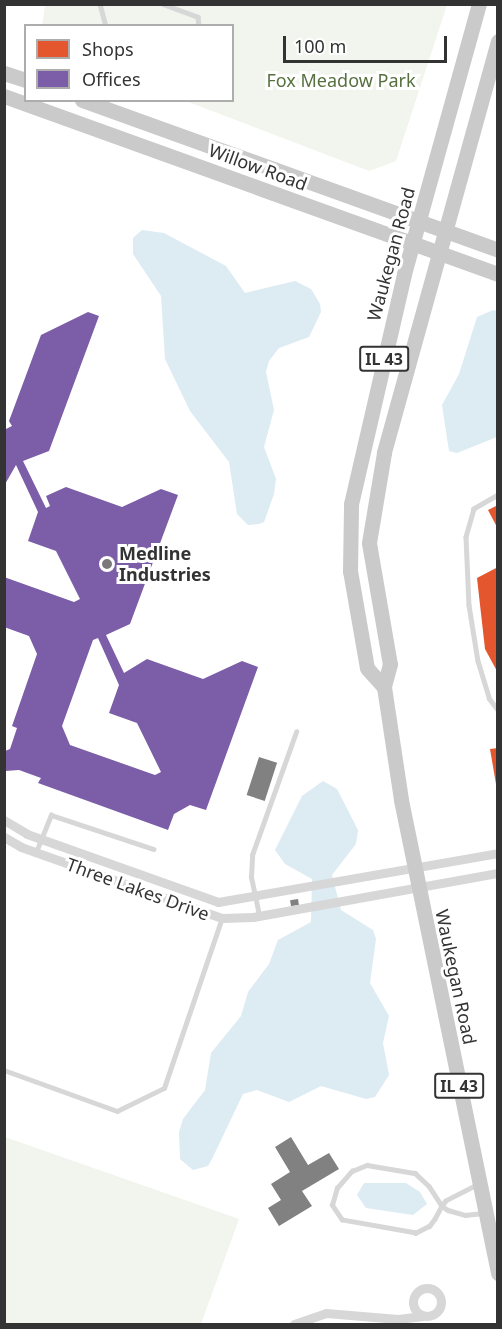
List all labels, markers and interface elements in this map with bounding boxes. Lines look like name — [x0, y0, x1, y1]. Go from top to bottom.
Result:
legend — [24, 24, 234, 102]
scale bar — [286, 24, 450, 62]
text: 100 m — [294, 34, 346, 58]
text: Shops — [82, 37, 134, 61]
text: Offices — [82, 67, 141, 91]
park label: Fox Meadow Park — [266, 69, 416, 91]
street label: Willow Road — [206, 139, 310, 195]
street label: Waukegan Road — [363, 185, 419, 323]
road number: IL 43 — [358, 346, 410, 372]
place label: Medline Industries — [119, 543, 211, 586]
marker: Medline Industries — [100, 557, 114, 571]
street label: Three Lakes Drive — [64, 853, 212, 925]
street label: Waukegan Road — [431, 907, 481, 1047]
road number: IL 43 — [434, 1073, 484, 1099]

